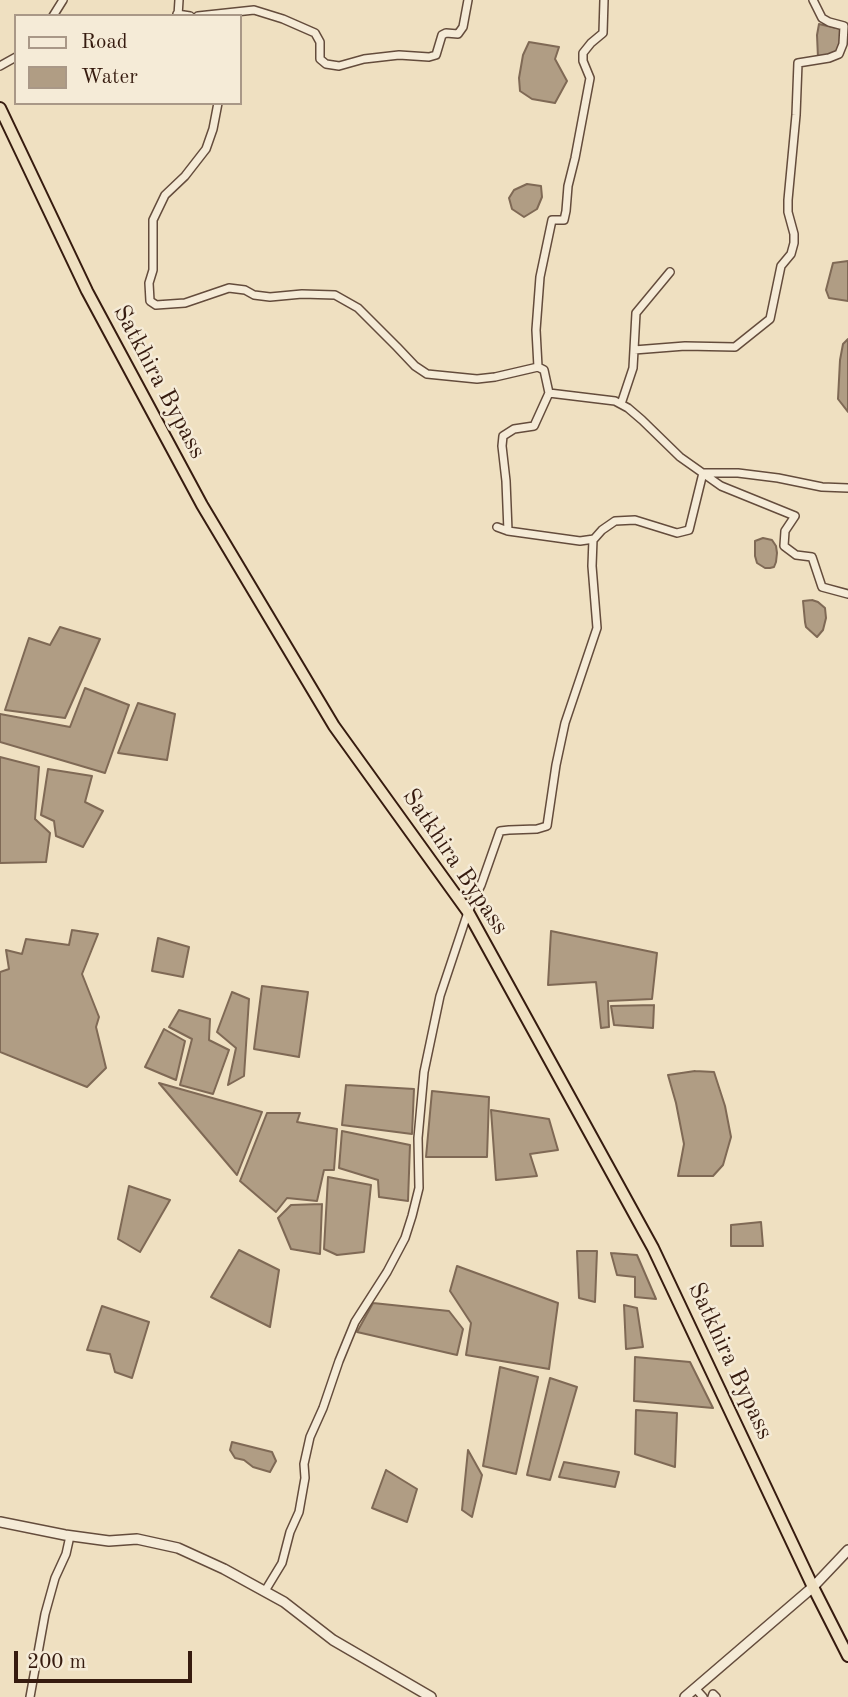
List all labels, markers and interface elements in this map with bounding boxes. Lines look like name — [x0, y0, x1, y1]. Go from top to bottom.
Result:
legend — [14, 14, 242, 105]
text: Road — [81, 32, 128, 53]
text: Water — [81, 67, 138, 88]
street label: Satkhira Bypass — [106, 300, 212, 464]
street label: Satkhira Bypass — [396, 783, 514, 941]
street label: Satkhira Bypass — [681, 1278, 779, 1444]
scale bar — [18, 1638, 196, 1682]
text: 200 m — [27, 1652, 86, 1673]

